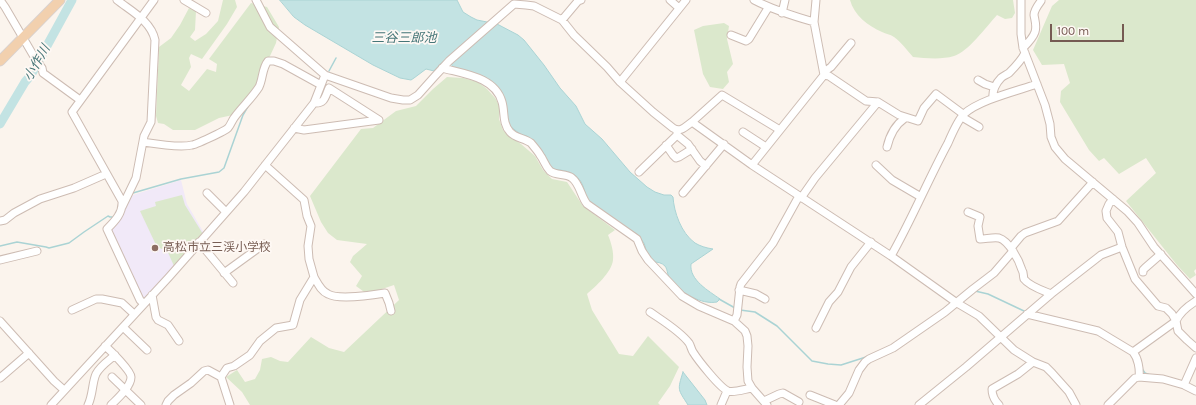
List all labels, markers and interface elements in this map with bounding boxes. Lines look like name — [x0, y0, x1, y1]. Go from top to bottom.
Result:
scale bar — [1052, 16, 1126, 42]
text: 100 m — [1057, 24, 1089, 38]
water label: 三谷三郎池 — [372, 30, 436, 46]
water label: 小作川 — [20, 42, 54, 84]
place label: 高松市立三渓小学校 — [163, 241, 271, 255]
marker: 高松市立三渓小学校 — [150, 243, 160, 253]

